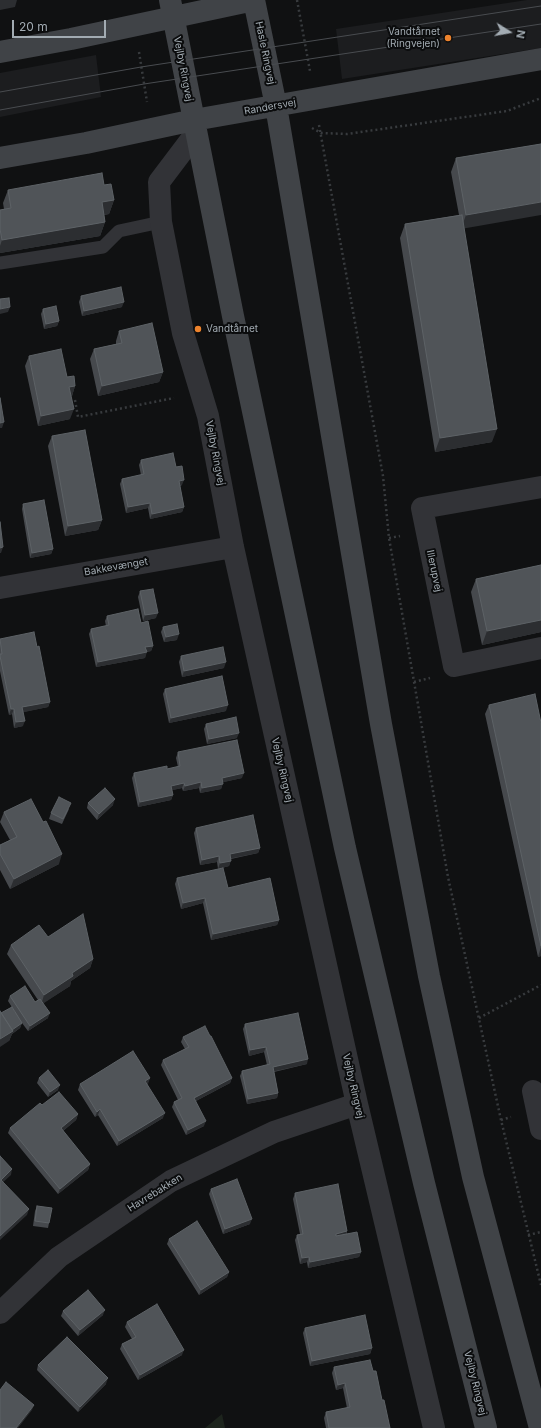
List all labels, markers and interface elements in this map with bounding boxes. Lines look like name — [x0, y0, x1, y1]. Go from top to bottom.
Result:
scale bar — [14, 12, 108, 38]
north arrow — [489, 12, 529, 52]
text: 20 m — [19, 19, 48, 34]
street label: Hasle Ringvej — [252, 20, 278, 86]
place label: Vandtårnet (Ringvejen) — [386, 26, 440, 50]
text: N — [513, 29, 528, 40]
marker: Vandtårnet (Ringvejen) — [443, 33, 453, 43]
street label: Vejlby Ringvej — [171, 35, 195, 103]
street label: Randersvej — [243, 97, 297, 117]
place label: Vandtårnet — [206, 323, 258, 335]
marker: Vandtårnet — [193, 324, 203, 334]
street label: Vejlby Ringvej — [203, 419, 227, 487]
street label: Illerupvej — [424, 549, 444, 593]
street label: Bakkevænget — [83, 555, 149, 579]
street label: Vejlby Ringvej — [269, 736, 295, 804]
street label: Vejlby Ringvej — [340, 1052, 366, 1120]
street label: Havrebakken — [125, 1171, 185, 1215]
street label: Vejlby Ringvej — [461, 1350, 489, 1416]

